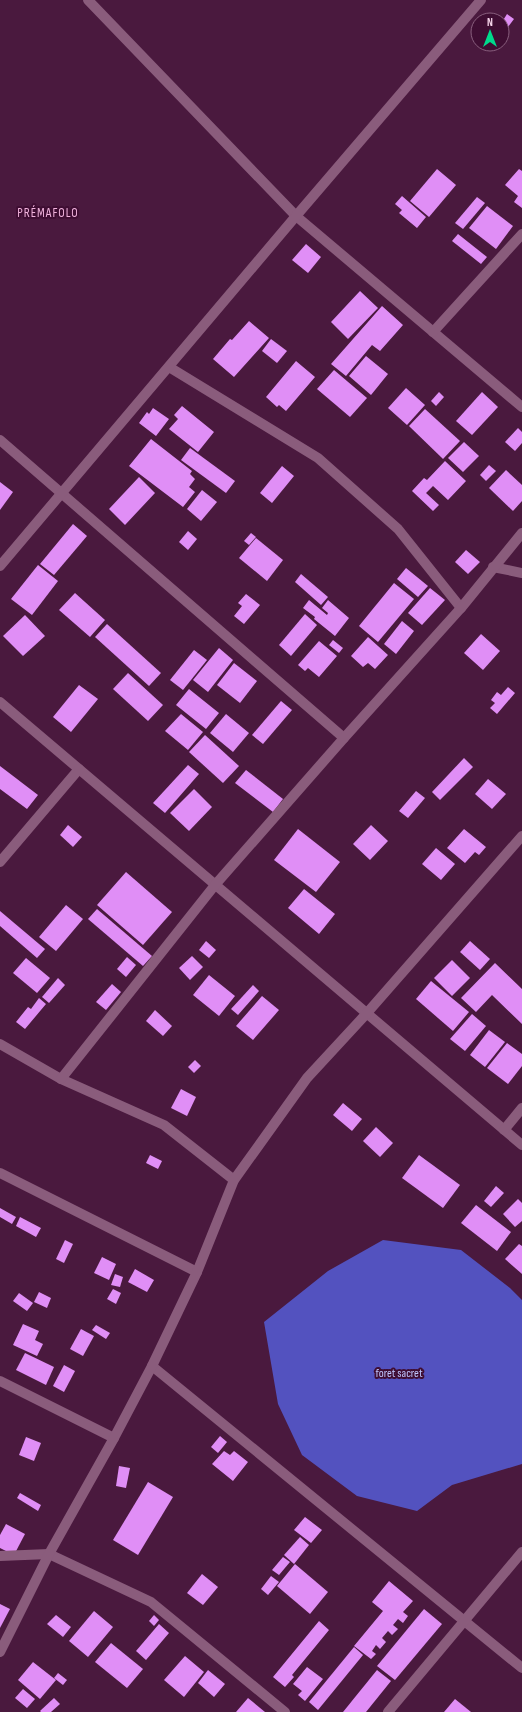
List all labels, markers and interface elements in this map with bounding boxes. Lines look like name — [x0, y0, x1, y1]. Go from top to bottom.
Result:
north arrow — [470, 12, 510, 52]
text: N — [487, 16, 493, 29]
district label: PRÉMAFOLO — [17, 205, 79, 221]
park label: foret sacret — [375, 1366, 423, 1381]

